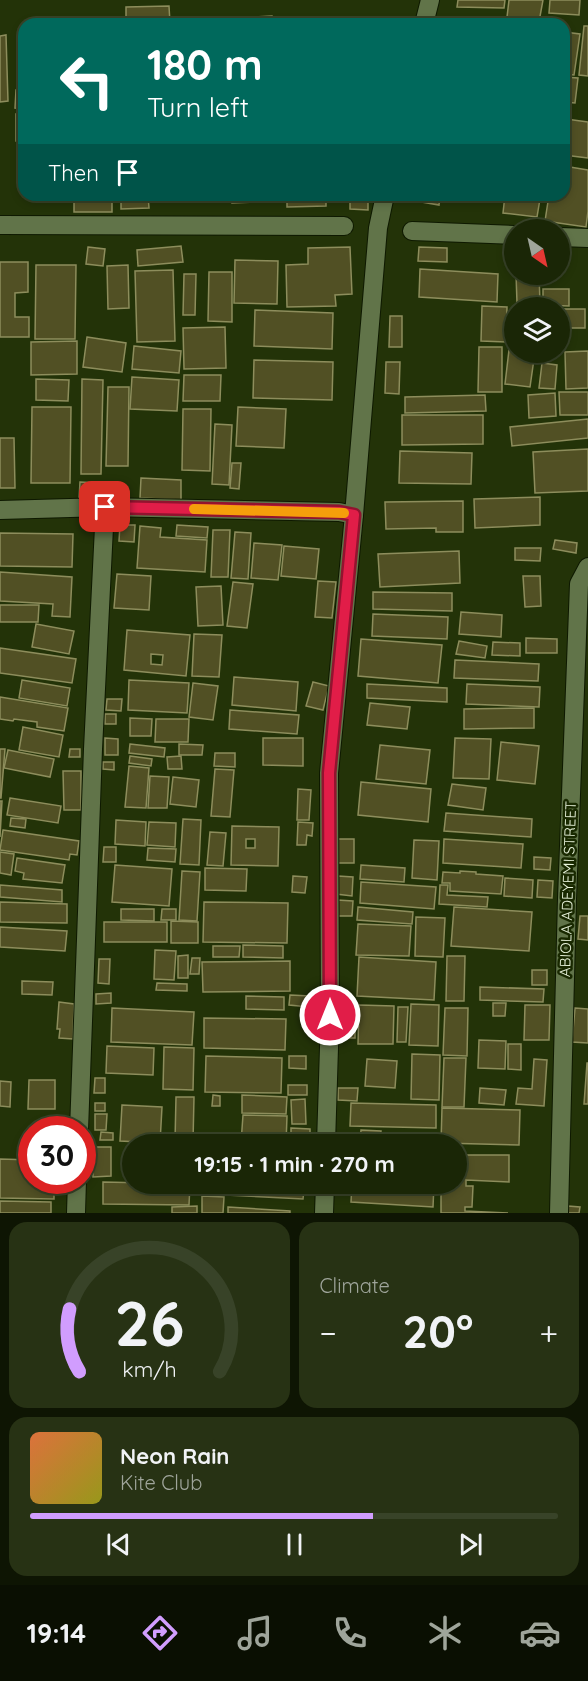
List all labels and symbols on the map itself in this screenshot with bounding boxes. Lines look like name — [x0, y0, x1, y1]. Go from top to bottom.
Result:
north arrow — [504, 219, 570, 285]
pin — [79, 481, 130, 532]
street label: ABIOLA ADEYEMI STREET — [555, 801, 580, 977]
position arrow — [298, 983, 362, 1047]
speed limit sign: 30 — [18, 1116, 96, 1194]

